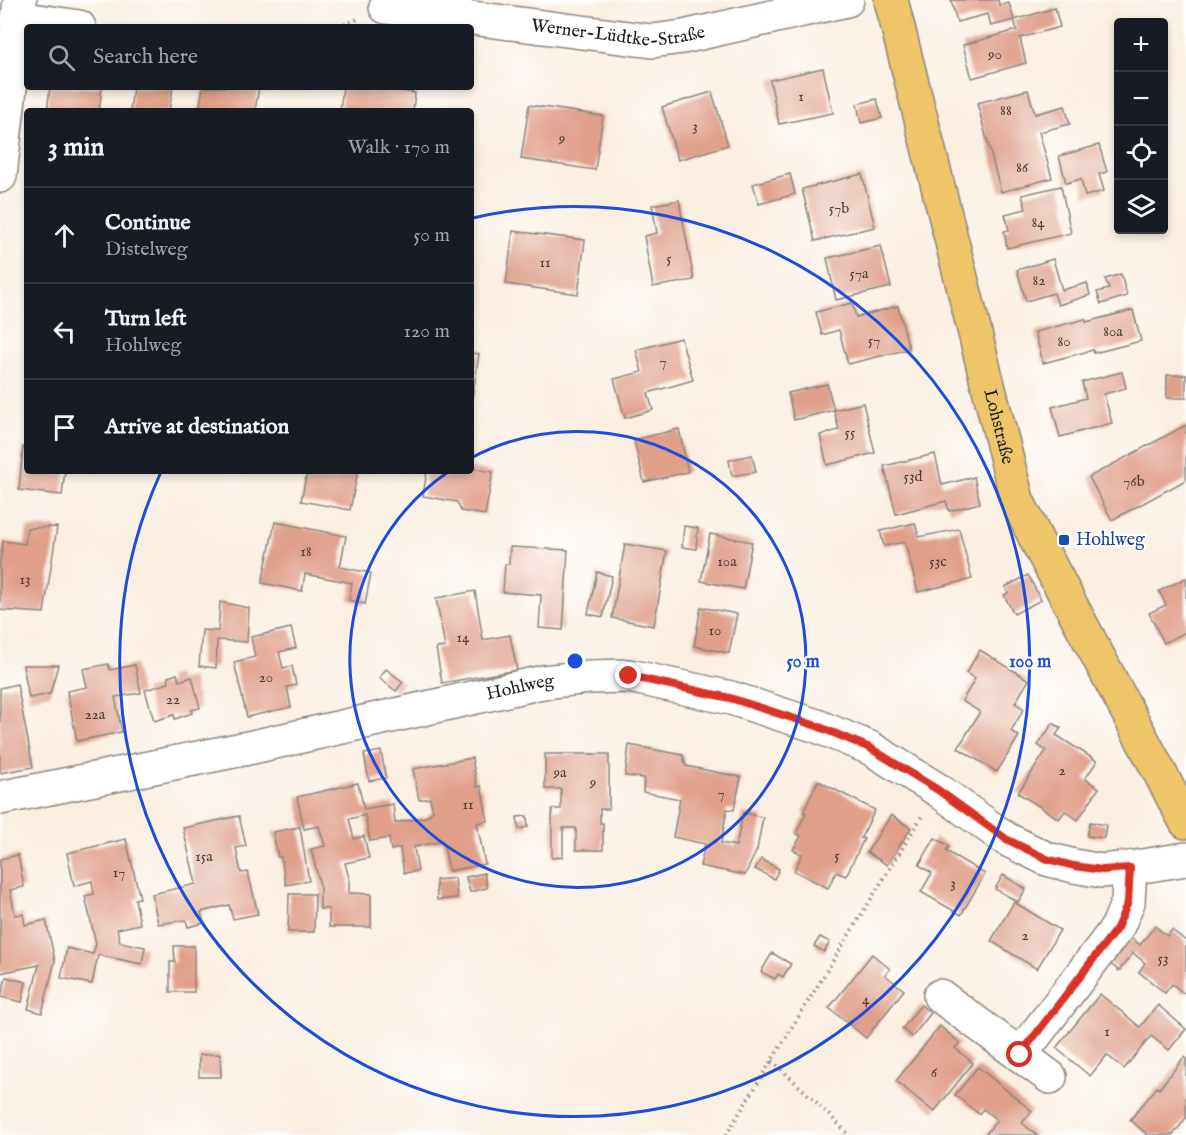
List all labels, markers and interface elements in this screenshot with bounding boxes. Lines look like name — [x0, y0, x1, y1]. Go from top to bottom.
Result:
street label: Werner-Lüdtke-Straße — [530, 14, 707, 53]
map controls — [1114, 18, 1168, 234]
button: + — [1114, 18, 1168, 72]
search box — [24, 24, 474, 90]
icon: search — [45, 41, 78, 74]
text: Search here — [93, 43, 198, 71]
house number: 90 — [987, 45, 1002, 64]
button: − — [1114, 72, 1168, 126]
house number: 1 — [798, 87, 804, 106]
house number: 88 — [1000, 101, 1012, 120]
house number: 3 — [692, 117, 698, 136]
button: locate — [1114, 126, 1168, 180]
house number: 9 — [558, 129, 565, 148]
text: 3 min — [48, 131, 104, 164]
text: Walk · 170 m — [348, 135, 450, 160]
house number: 86 — [1016, 158, 1029, 177]
button: layers — [1114, 180, 1168, 234]
house number: 57b — [829, 199, 849, 218]
text: Continue — [105, 209, 191, 237]
house number: 84 — [1031, 213, 1045, 232]
icon: ahead — [48, 219, 81, 252]
text: 50 m — [413, 223, 450, 248]
text: Distelweg — [105, 237, 188, 262]
house number: 5 — [666, 249, 672, 268]
house number: 11 — [539, 253, 551, 272]
house number: 57a — [850, 264, 869, 283]
house number: 82 — [1033, 271, 1045, 290]
text: Turn left — [105, 305, 187, 333]
icon: left — [48, 315, 81, 348]
text: 120 m — [404, 319, 450, 344]
house number: 80a — [1103, 322, 1123, 341]
house number: 57 — [868, 331, 880, 350]
house number: 80 — [1057, 332, 1071, 351]
text: Hohlweg — [105, 333, 181, 358]
house number: 7 — [659, 352, 667, 371]
street label: Lohstraße — [978, 387, 1019, 467]
icon: arrive — [48, 411, 81, 444]
text: Arrive at destination — [105, 413, 289, 441]
house number: 55 — [845, 423, 856, 442]
house number: 53d — [903, 467, 924, 486]
house number: 76b — [1123, 472, 1145, 491]
place label: Hohlweg — [1076, 529, 1145, 552]
marker: Hohlweg — [1057, 533, 1071, 547]
house number: 18 — [300, 542, 312, 561]
house number: 10a — [717, 552, 737, 571]
house number: 53c — [929, 552, 947, 571]
house number: 13 — [19, 570, 31, 589]
house number: 10 — [709, 621, 721, 640]
house number: 14 — [457, 628, 470, 647]
centre of rings — [565, 651, 585, 671]
text: 50 m — [786, 651, 820, 674]
text: 100 m — [1009, 651, 1051, 674]
route end — [615, 662, 641, 688]
house number: 20 — [259, 668, 273, 687]
street label: Hohlweg — [484, 669, 555, 706]
house number: 22 — [166, 690, 180, 709]
house number: 22a — [85, 705, 106, 724]
house number: 2 — [1058, 761, 1066, 780]
house number: 9a — [552, 763, 567, 782]
house number: 9 — [589, 773, 596, 792]
house number: 7 — [717, 784, 725, 803]
house number: 11 — [462, 795, 474, 814]
house number: 5 — [834, 846, 840, 865]
house number: 15a — [195, 847, 213, 866]
house number: 17 — [113, 863, 125, 882]
house number: 3 — [950, 874, 956, 893]
house number: 2 — [1021, 926, 1029, 945]
house number: 53 — [1157, 949, 1169, 968]
house number: 4 — [862, 990, 870, 1009]
house number: 1 — [1104, 1022, 1110, 1041]
route start — [1006, 1041, 1032, 1067]
house number: 6 — [931, 1063, 938, 1082]

